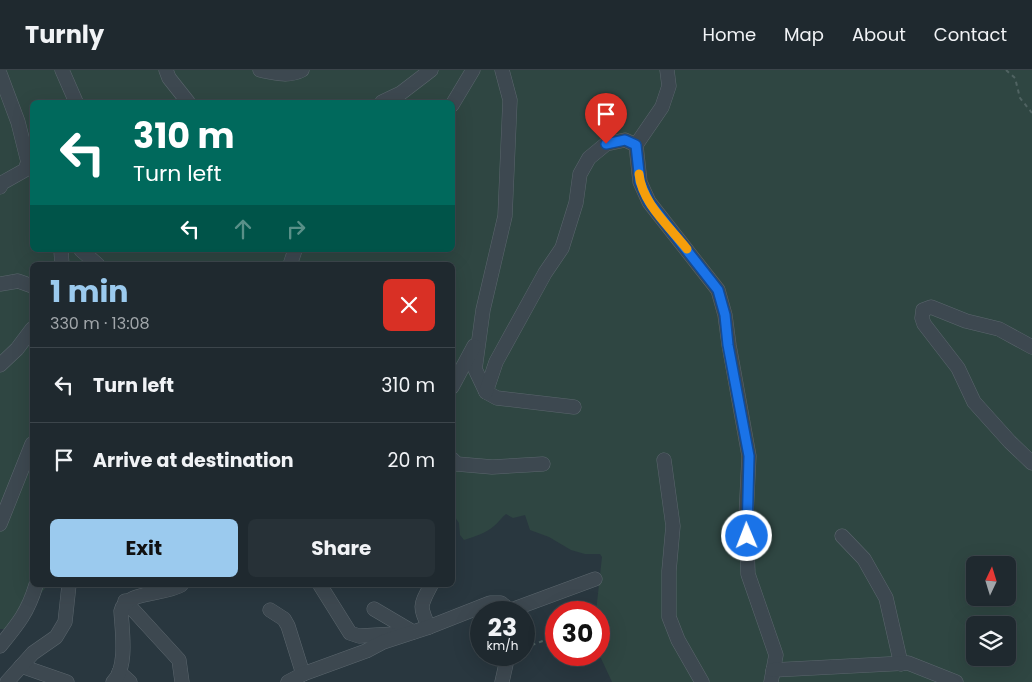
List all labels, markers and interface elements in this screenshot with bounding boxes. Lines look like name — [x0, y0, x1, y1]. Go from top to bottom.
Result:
text: Turnly — [25, 18, 104, 51]
text: Home — [702, 22, 756, 47]
text: Map — [784, 22, 824, 47]
text: About — [852, 22, 906, 47]
text: Contact — [934, 22, 1007, 47]
pin — [585, 93, 627, 144]
icon: arrive — [592, 100, 620, 128]
text: 310 m — [133, 111, 235, 160]
icon: left — [50, 120, 115, 185]
text: Turn left — [133, 158, 221, 189]
icon: left — [176, 215, 204, 243]
icon: ahead — [229, 215, 257, 243]
icon: right — [282, 215, 310, 243]
text: 1 min — [50, 270, 128, 313]
button: close — [383, 279, 435, 331]
text: 330 m · 13:08 — [50, 312, 150, 335]
icon: left — [50, 371, 78, 399]
text: Turn left — [93, 372, 174, 399]
text: 310 m — [381, 372, 435, 399]
icon: arrive — [50, 446, 78, 474]
text: Arrive at destination — [93, 447, 294, 474]
text: 20 m — [387, 447, 435, 474]
position arrow — [720, 509, 772, 561]
button: Exit — [50, 519, 238, 577]
button: Share — [248, 519, 435, 577]
north arrow — [966, 556, 1016, 606]
map controls — [966, 556, 1016, 666]
speed limit sign: 30 — [545, 601, 610, 666]
text: 23 — [488, 610, 517, 645]
button: layers — [966, 616, 1016, 666]
text: km/h — [487, 637, 518, 654]

